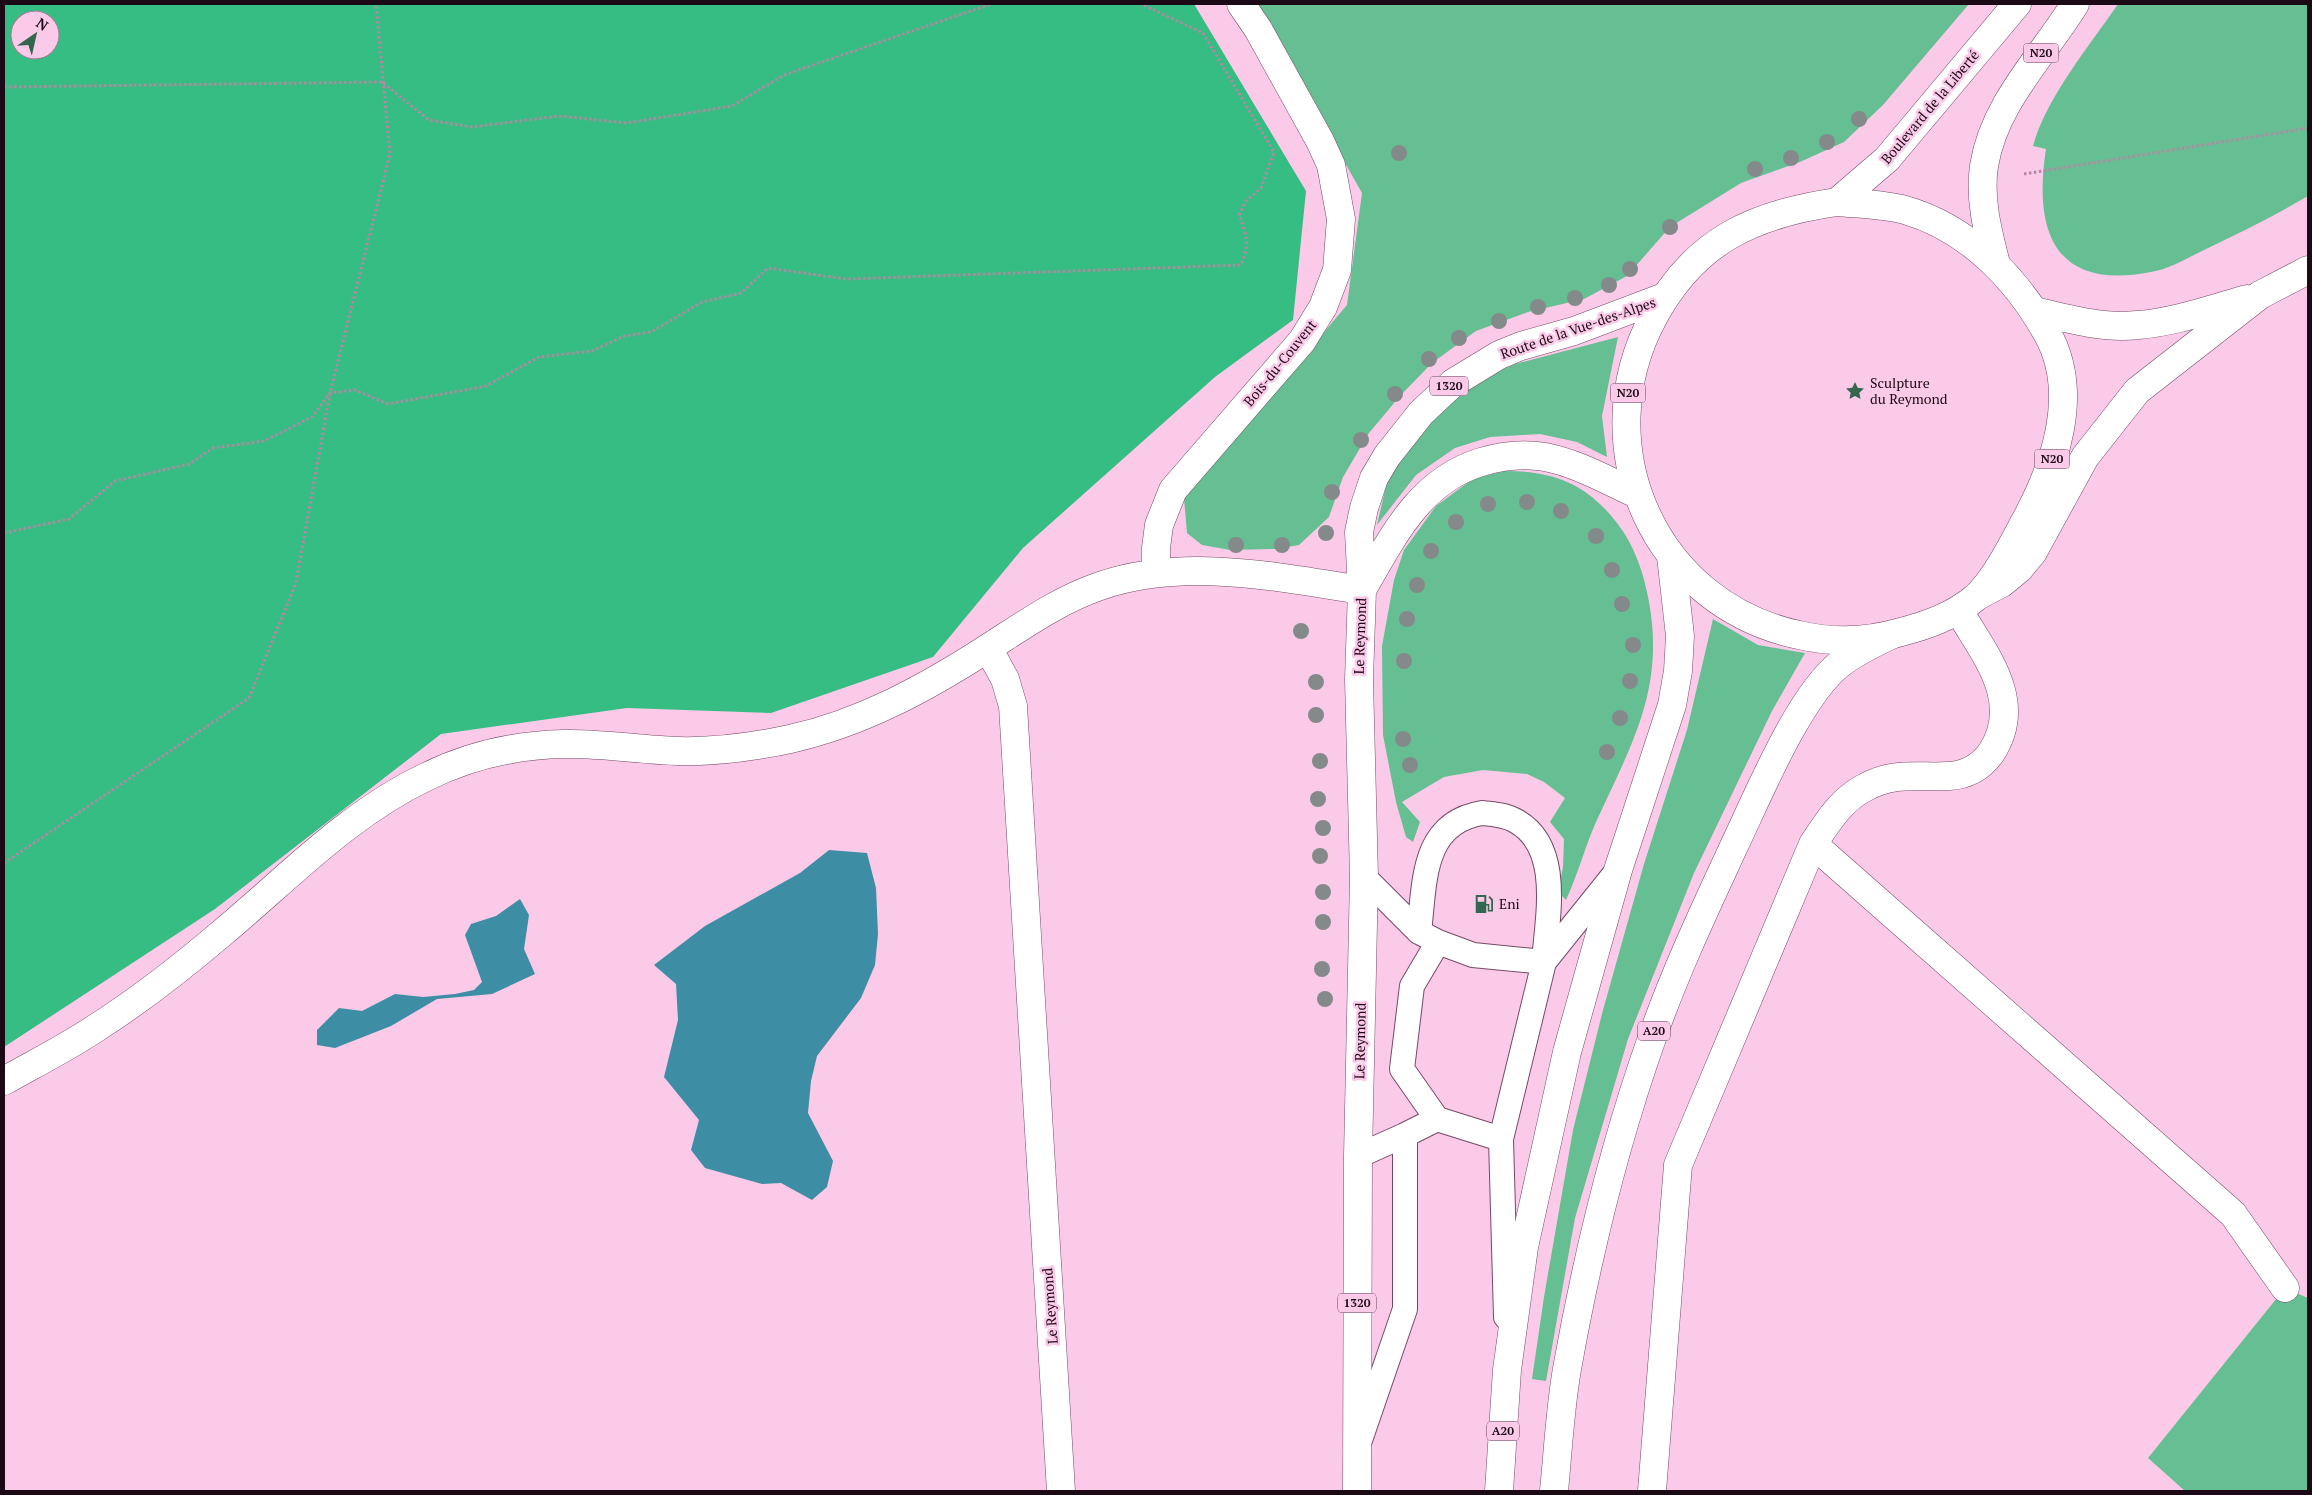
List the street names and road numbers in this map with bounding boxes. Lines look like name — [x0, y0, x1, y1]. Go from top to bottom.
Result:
road number: N20 — [2024, 44, 2058, 62]
street label: Boulevard de la Liberté — [1876, 46, 1983, 168]
street label: Route de la Vue-des-Alpes — [1498, 292, 1658, 363]
street label: Bois-du-Couvent — [1239, 315, 1321, 410]
road number: 1320 — [1430, 376, 1468, 396]
road number: N20 — [1610, 383, 1646, 402]
road number: N20 — [2034, 449, 2070, 468]
street label: Le Reymond — [1349, 597, 1370, 675]
street label: Le Reymond — [1349, 1002, 1370, 1079]
road number: A20 — [1638, 1021, 1670, 1040]
street label: Le Reymond — [1037, 1267, 1062, 1345]
road number: 1320 — [1338, 1294, 1376, 1312]
road number: A20 — [1487, 1422, 1519, 1440]

